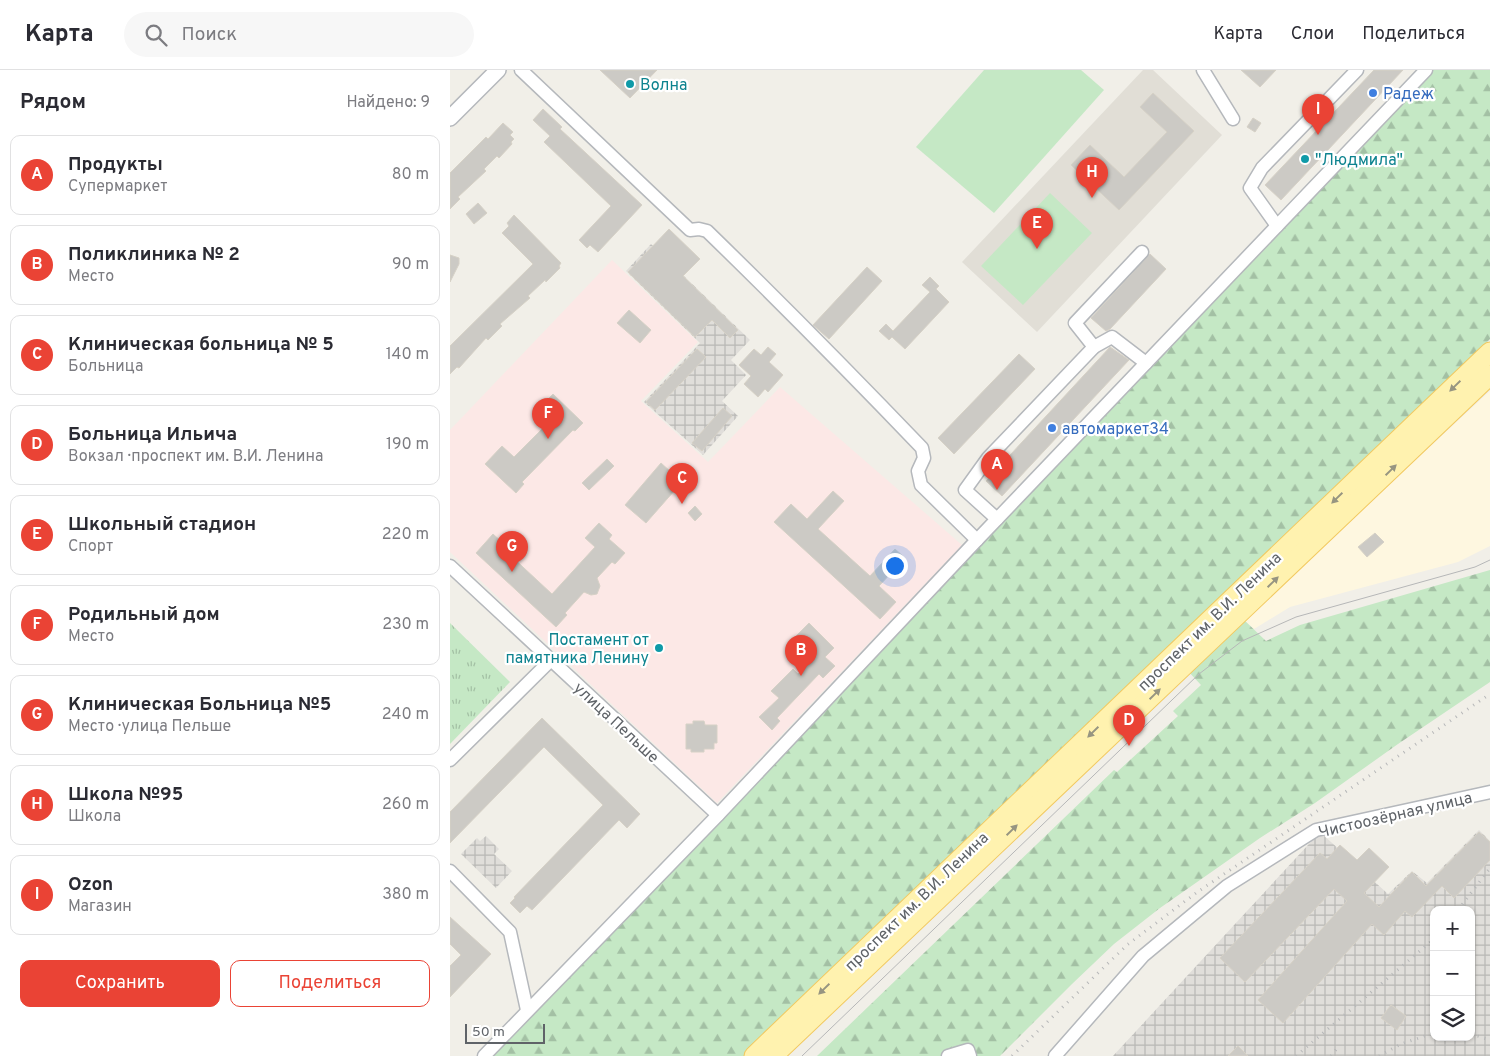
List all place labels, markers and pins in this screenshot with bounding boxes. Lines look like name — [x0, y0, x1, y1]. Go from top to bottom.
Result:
place label: Волна — [640, 76, 687, 96]
marker: Волна — [624, 78, 636, 90]
place label: Радеж — [1383, 85, 1434, 105]
marker: Радеж — [1367, 87, 1379, 99]
pin: I — [1302, 94, 1334, 135]
place label: "Людмила" — [1315, 151, 1403, 171]
marker: "Людмила" — [1299, 153, 1311, 165]
pin: H — [1076, 157, 1108, 198]
pin: E — [1021, 208, 1053, 249]
pin: F — [532, 398, 564, 439]
place label: автомаркет34 — [1062, 420, 1169, 440]
marker: автомаркет34 — [1046, 422, 1058, 434]
pin: A — [981, 449, 1013, 490]
pin: C — [666, 463, 698, 504]
pin: G — [496, 531, 528, 572]
place label: Постамент от памятника Ленину — [505, 631, 649, 669]
pin: B — [785, 635, 817, 676]
marker: Постамент от памятника Ленину — [653, 642, 665, 654]
pin: D — [1113, 705, 1145, 746]

